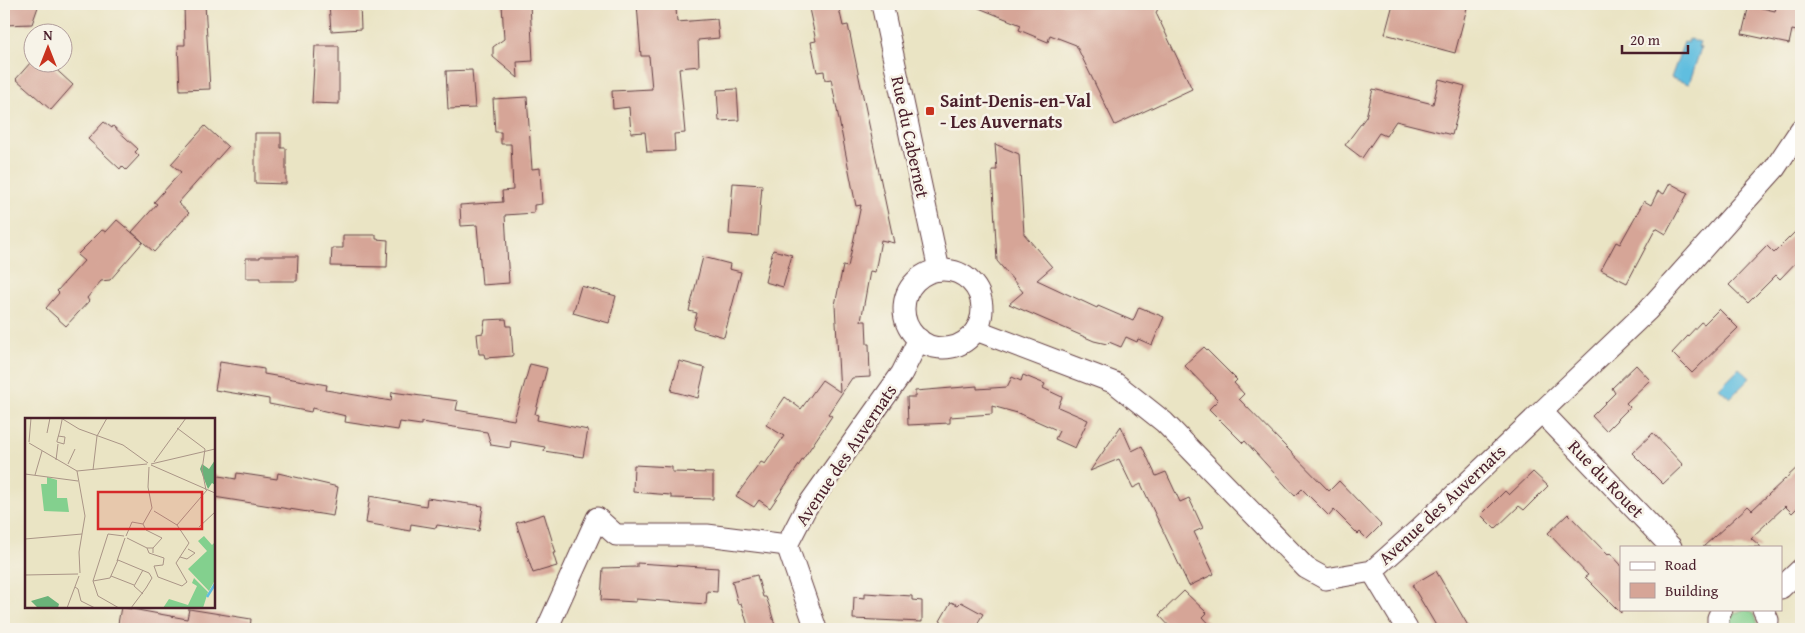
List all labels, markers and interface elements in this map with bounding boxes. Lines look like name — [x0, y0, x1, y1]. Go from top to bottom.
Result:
north arrow — [22, 22, 72, 72]
scale bar — [1622, 22, 1689, 54]
text: N — [43, 25, 53, 45]
text: 20 m — [1630, 29, 1661, 50]
street label: Rue du Cabernet — [884, 73, 937, 201]
place label: Saint-Denis-en-Val - Les Auvernats — [940, 87, 1091, 135]
marker: Saint-Denis-en-Val - Les Auvernats — [924, 105, 936, 117]
street label: Avenue des Auvernats — [788, 379, 903, 531]
inset map — [25, 418, 215, 608]
street label: Rue du Rouet — [1562, 433, 1651, 524]
street label: Avenue des Auvernats — [1372, 438, 1511, 571]
legend — [1620, 546, 1782, 610]
text: Road — [1665, 554, 1696, 575]
text: Building — [1665, 580, 1719, 601]

